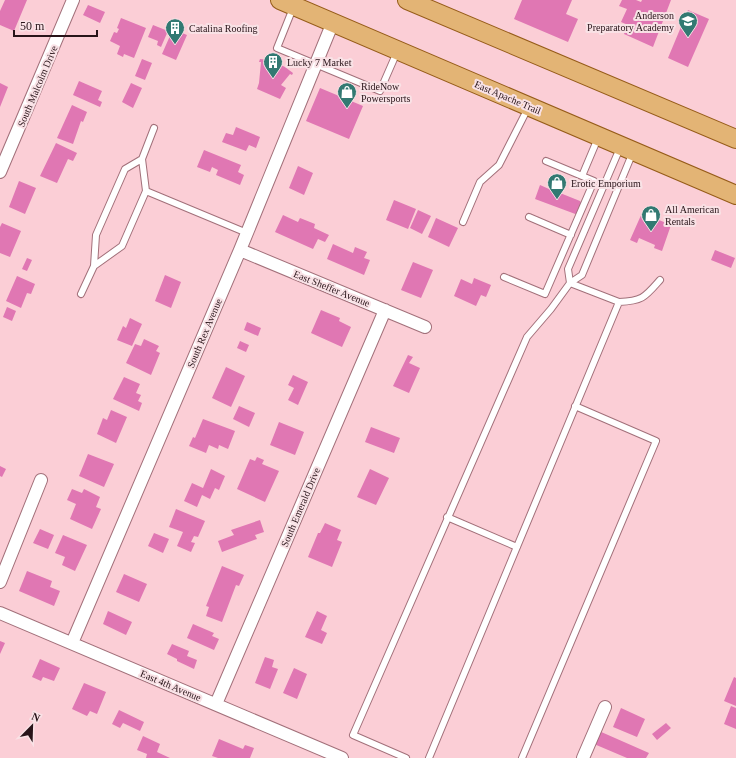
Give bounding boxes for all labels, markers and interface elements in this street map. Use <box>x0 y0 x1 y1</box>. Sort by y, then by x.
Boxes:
place label: Anderson Preparatory Academy <box>587 10 674 33</box>
school or university icon: Anderson Preparatory Academy <box>677 10 699 38</box>
scale bar <box>14 12 97 38</box>
building icon: Catalina Roofing <box>164 17 186 45</box>
text: 50 m <box>20 19 45 33</box>
place label: Catalina Roofing <box>189 23 258 34</box>
street label: South Malcolm Drive <box>15 43 60 128</box>
building icon: Lucky 7 Market <box>262 51 284 79</box>
place label: Lucky 7 Market <box>287 57 352 68</box>
street label: East Apache Trail <box>473 79 543 116</box>
shop icon: RideNow Powersports <box>336 81 358 109</box>
place label: RideNow Powersports <box>361 81 411 104</box>
shop icon: Erotic Emporium <box>546 172 568 200</box>
place label: Erotic Emporium <box>571 178 641 189</box>
shop icon: All American Rentals <box>640 204 662 232</box>
place label: All American Rentals <box>665 204 719 227</box>
street label: East Sheffer Avenue <box>292 268 372 309</box>
street label: South Rex Avenue <box>185 296 224 370</box>
street label: South Emerald Drive <box>279 465 322 548</box>
street label: East 4th Avenue <box>139 668 203 703</box>
north arrow <box>12 706 52 746</box>
text: N <box>30 710 42 724</box>

